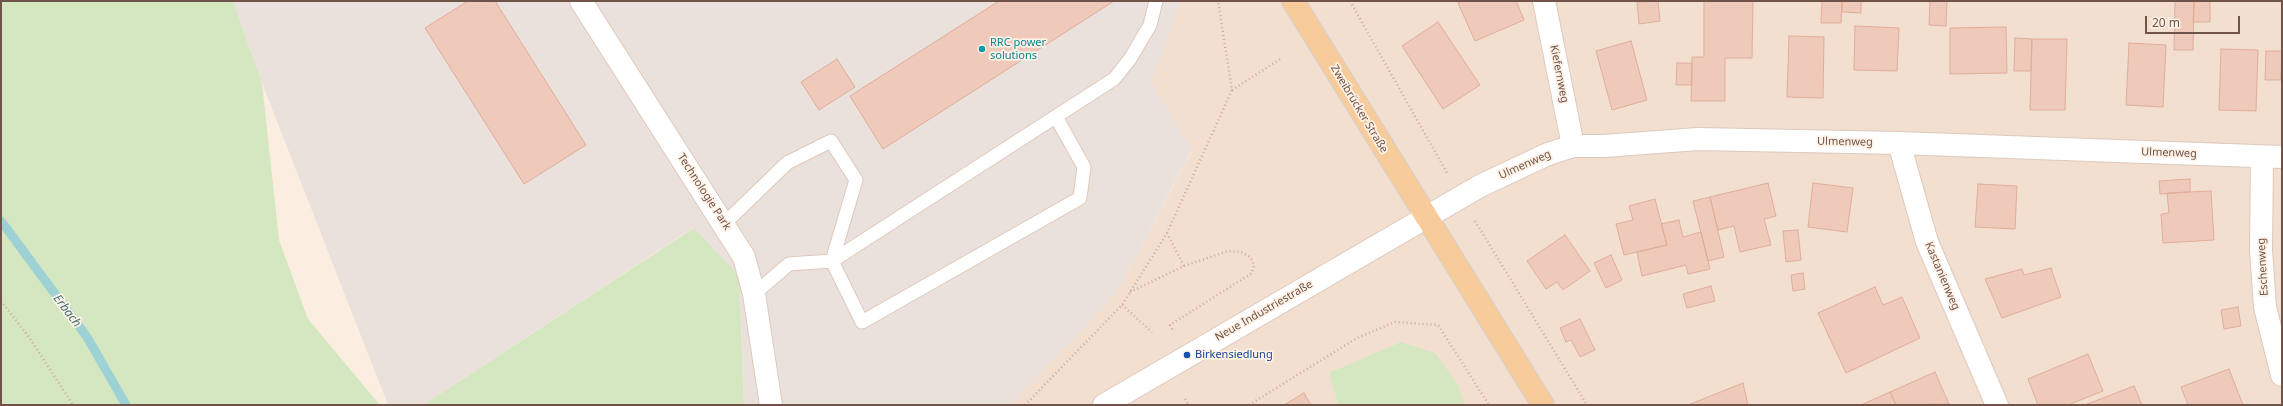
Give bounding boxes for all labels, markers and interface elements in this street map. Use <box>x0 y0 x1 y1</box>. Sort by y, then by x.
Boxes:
scale bar <box>2147 8 2242 34</box>
text: 20 m <box>2152 14 2180 31</box>
place label: RRC power solutions <box>990 36 1046 62</box>
marker: RRC power solutions <box>977 44 987 54</box>
street label: Kiefernweg <box>1547 44 1571 104</box>
street label: Zweibrücker Straße <box>1327 63 1391 155</box>
street label: Ulmenweg <box>1817 135 1873 149</box>
street label: Ulmenweg <box>2141 145 2197 161</box>
street label: Ulmenweg <box>1497 148 1553 182</box>
street label: Technologie Park <box>674 151 734 233</box>
street label: Eschenweg <box>2255 238 2271 296</box>
street label: Kastanienweg <box>1922 240 1962 312</box>
street label: Neue Industriestraße <box>1213 278 1315 344</box>
water label: Erbach <box>50 292 84 330</box>
place label: Birkensiedlung <box>1195 348 1273 362</box>
marker: Birkensiedlung <box>1182 350 1192 360</box>

